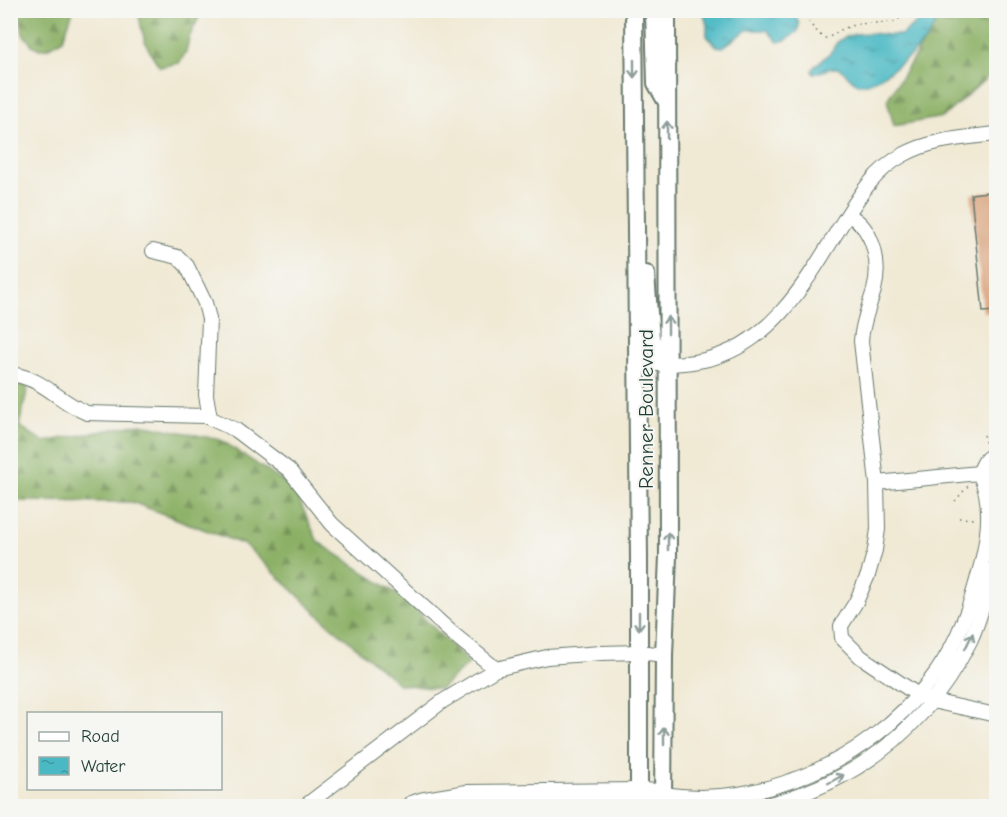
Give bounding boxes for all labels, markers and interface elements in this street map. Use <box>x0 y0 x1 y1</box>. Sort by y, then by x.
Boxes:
one-way arrow <box>628 58 640 78</box>
one-way arrow <box>661 120 673 140</box>
one-way arrow <box>662 315 674 335</box>
street label: Renner Boulevard <box>634 329 658 489</box>
one-way arrow <box>662 531 674 551</box>
one-way arrow <box>633 610 645 630</box>
one-way arrow <box>963 633 975 651</box>
legend <box>27 712 222 790</box>
text: Road <box>81 726 120 747</box>
one-way arrow <box>658 726 670 746</box>
text: Water <box>81 756 126 777</box>
one-way arrow <box>827 773 845 785</box>

